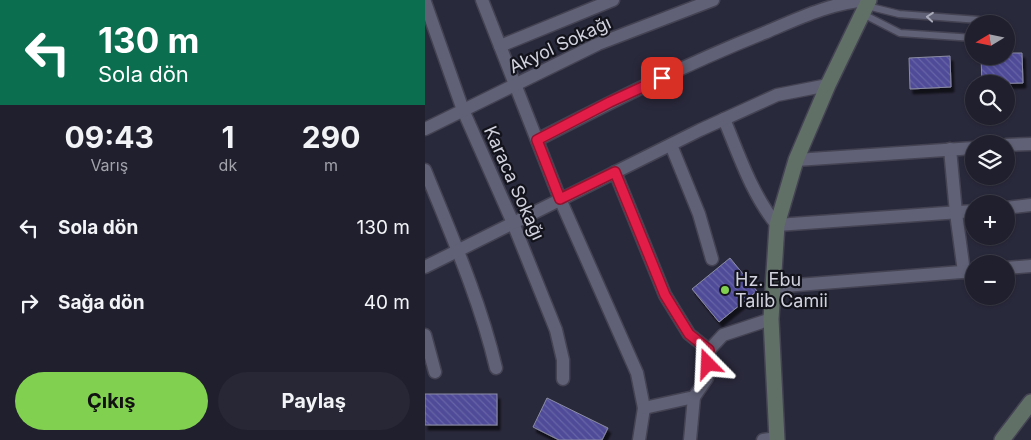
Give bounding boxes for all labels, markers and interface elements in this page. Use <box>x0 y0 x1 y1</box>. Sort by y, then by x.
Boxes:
street label: Akyol Sokağı <box>505 12 614 77</box>
one-way arrow <box>926 12 934 23</box>
north arrow <box>965 15 1015 65</box>
map controls <box>965 15 1015 305</box>
text: 130 m <box>98 19 200 61</box>
icon: left <box>15 20 80 85</box>
pin <box>641 57 683 99</box>
text: Sola dön <box>98 61 189 87</box>
icon: arrive <box>648 64 676 92</box>
button: search <box>965 75 1015 125</box>
text: 09:43 <box>65 119 154 155</box>
text: 1 <box>221 119 234 155</box>
text: 290 <box>302 119 360 155</box>
street label: Karaca Sokağı <box>480 123 549 243</box>
button: layers <box>965 135 1015 185</box>
text: Varış <box>90 155 128 175</box>
text: dk <box>219 155 237 175</box>
text: m <box>324 155 338 175</box>
button: + <box>965 195 1015 245</box>
icon: left <box>15 214 43 242</box>
text: Sola dön <box>58 216 138 239</box>
text: 130 m <box>357 216 410 239</box>
button: − <box>965 255 1015 305</box>
place label: Hz. Ebu Talib Camii <box>735 269 828 311</box>
marker: Hz. Ebu Talib Camii <box>719 284 731 296</box>
icon: right <box>15 289 43 317</box>
text: Sağa dön <box>58 291 144 314</box>
text: 40 m <box>364 291 410 314</box>
position arrow <box>681 337 733 389</box>
button: Çıkış <box>15 372 208 430</box>
button: Paylaş <box>218 372 410 430</box>

